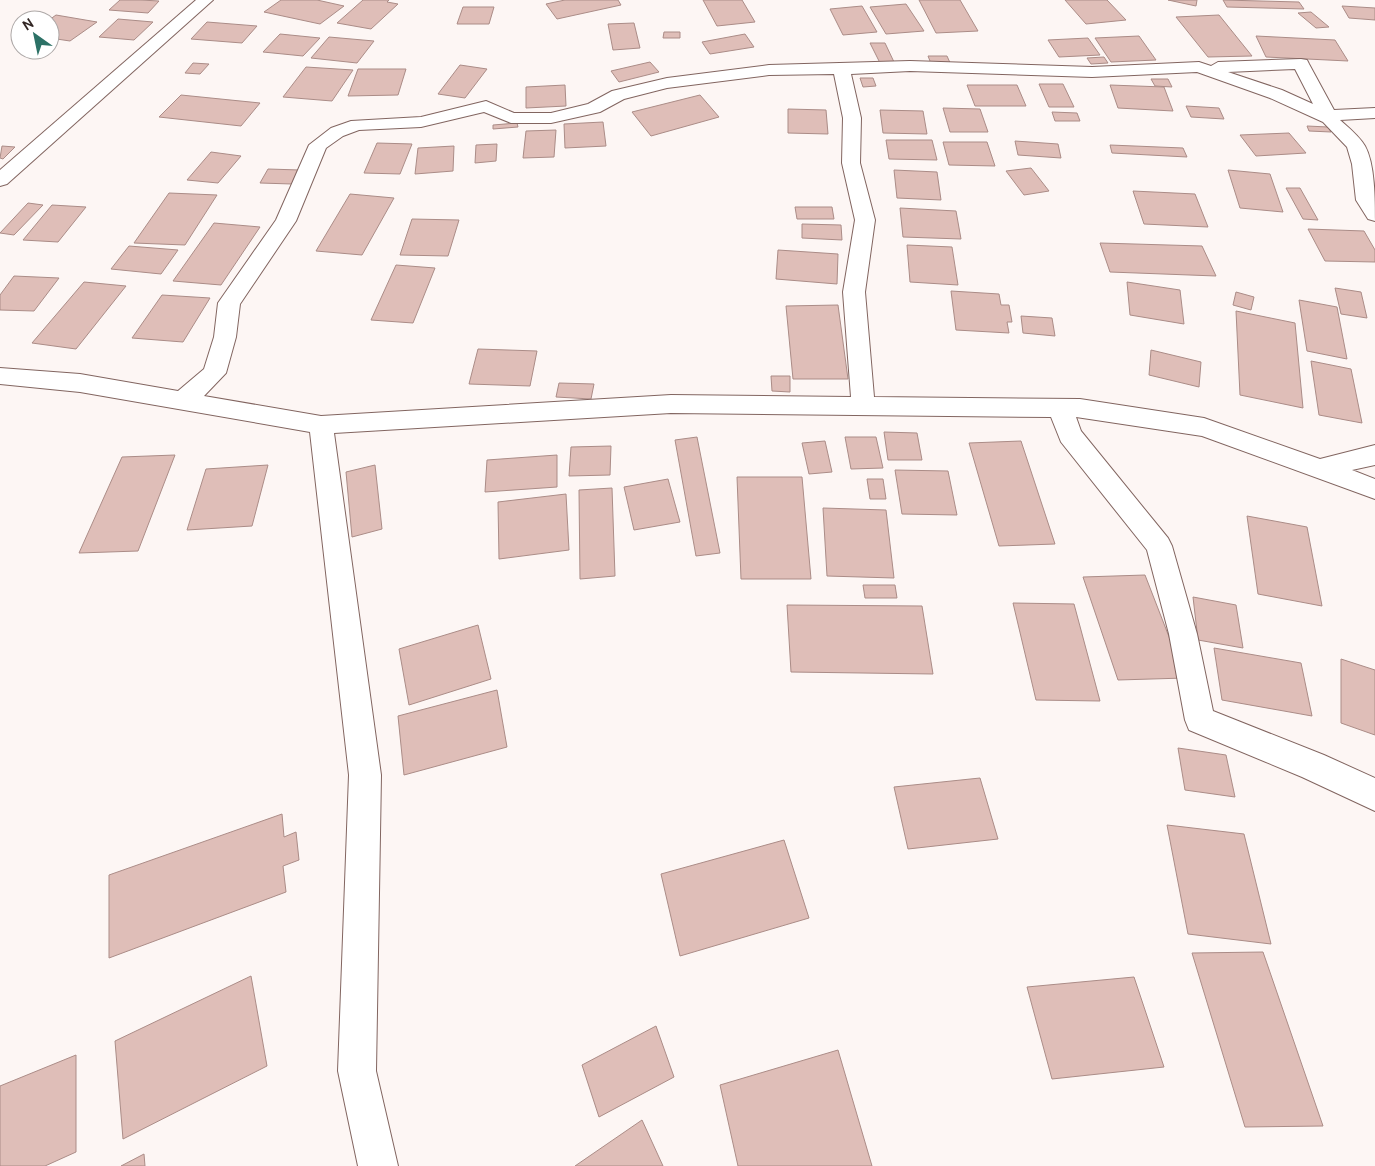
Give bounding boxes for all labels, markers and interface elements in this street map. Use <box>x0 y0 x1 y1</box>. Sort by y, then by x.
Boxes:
north arrow <box>10 10 60 60</box>
text: N <box>19 14 37 34</box>

